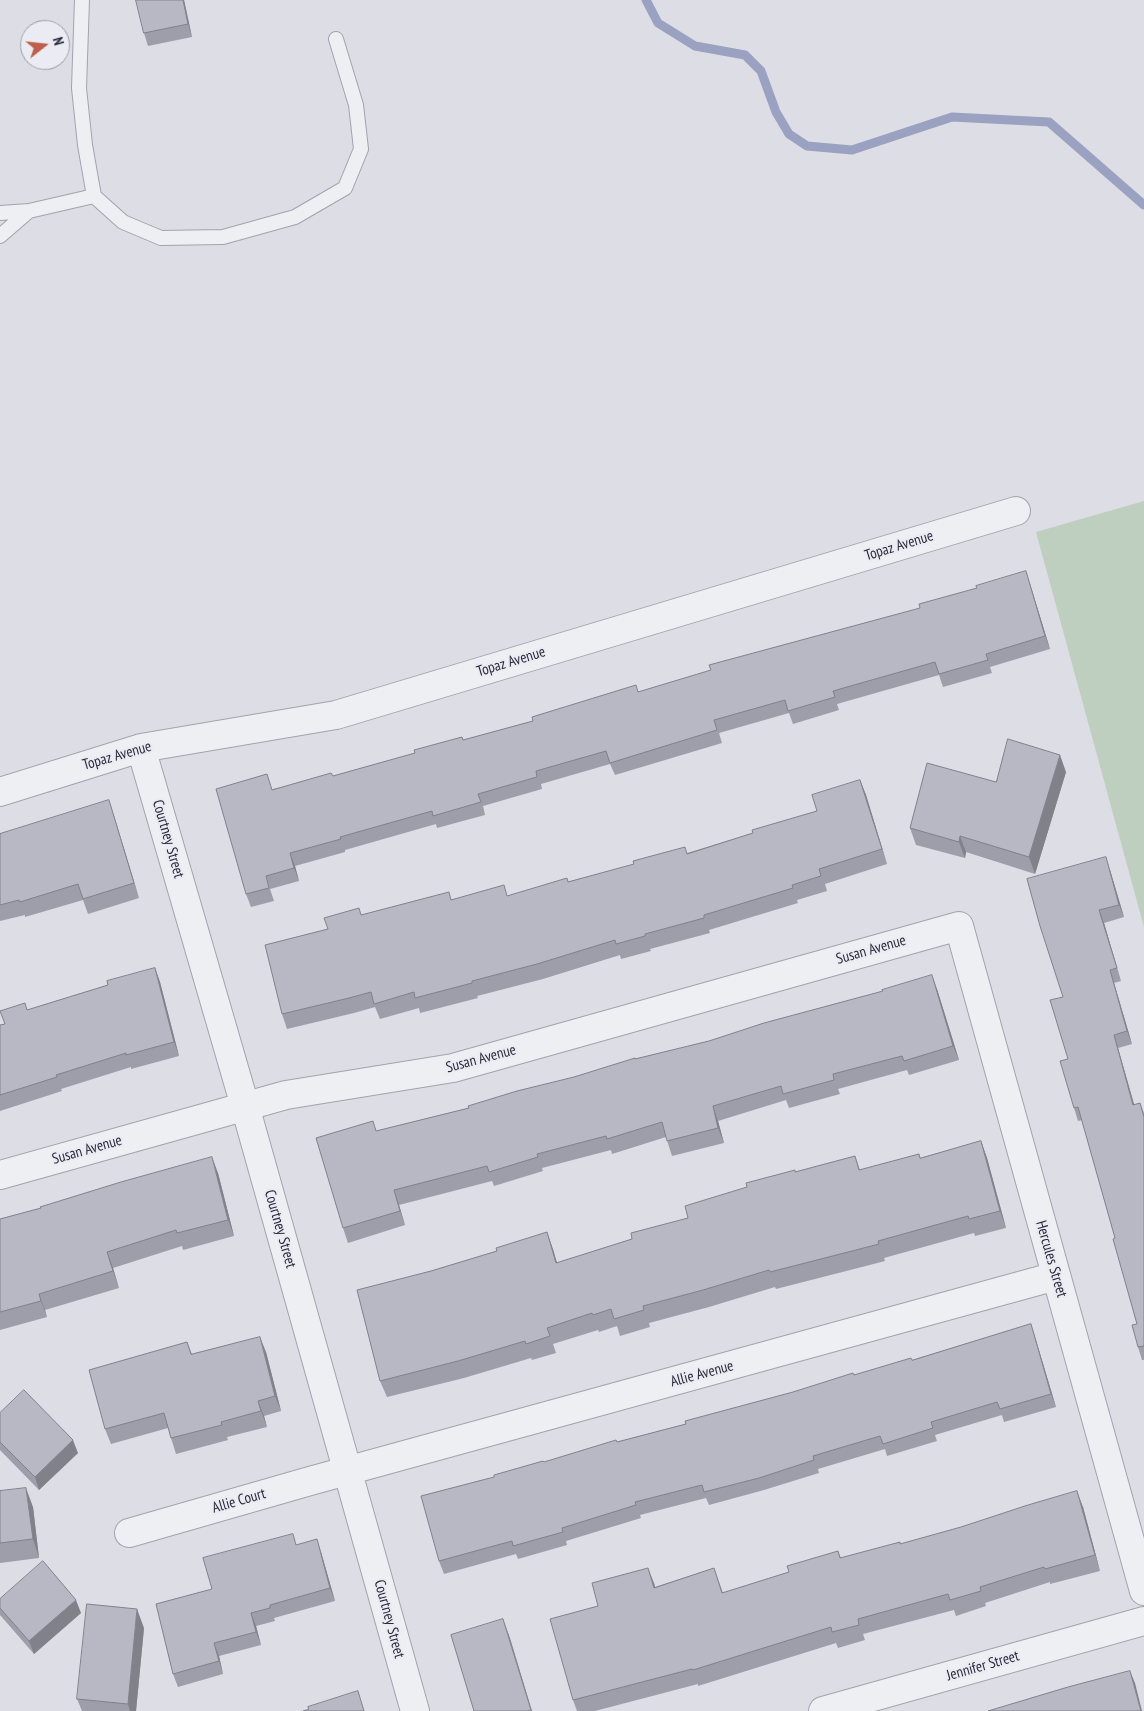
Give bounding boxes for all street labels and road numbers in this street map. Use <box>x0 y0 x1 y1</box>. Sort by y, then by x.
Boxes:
street label: Topaz Avenue <box>863 527 935 565</box>
street label: Topaz Avenue <box>475 643 547 681</box>
street label: Topaz Avenue <box>81 738 153 774</box>
street label: Courtney Street <box>148 798 188 880</box>
street label: Susan Avenue <box>834 931 908 969</box>
street label: Susan Avenue <box>444 1041 518 1077</box>
street label: Susan Avenue <box>50 1131 124 1169</box>
street label: Courtney Street <box>260 1188 300 1270</box>
street label: Hercules Street <box>1031 1218 1071 1300</box>
street label: Allie Avenue <box>668 1357 736 1391</box>
street label: Allie Court <box>210 1485 268 1517</box>
street label: Courtney Street <box>370 1578 408 1660</box>
street label: Jennifer Street <box>945 1647 1021 1685</box>

